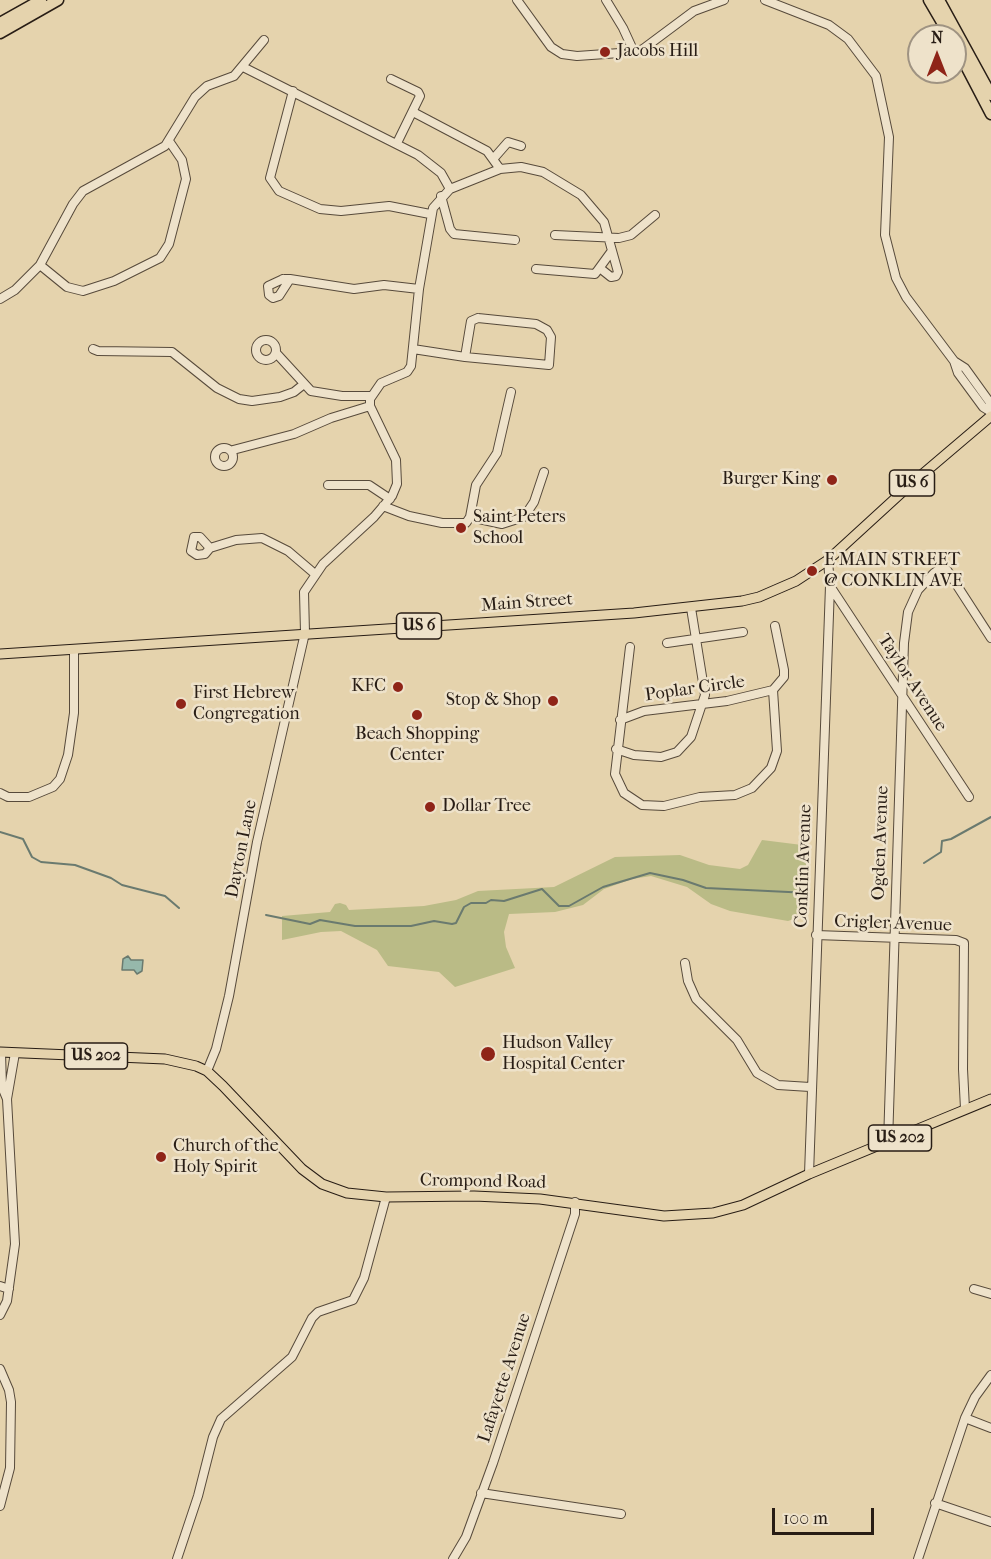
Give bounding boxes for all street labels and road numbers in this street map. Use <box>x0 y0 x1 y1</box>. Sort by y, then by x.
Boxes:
road number: US 6 <box>890 470 934 496</box>
street label: Main Street <box>480 589 574 617</box>
road number: US 6 <box>396 613 442 639</box>
street label: Taylor Avenue <box>873 630 951 736</box>
street label: Poplar Circle <box>644 671 746 707</box>
street label: Ogden Avenue <box>868 785 894 901</box>
street label: Dayton Lane <box>222 798 262 900</box>
street label: Conklin Avenue <box>791 804 817 928</box>
street label: Crigler Avenue <box>834 911 952 937</box>
road number: US 202 <box>64 1043 128 1069</box>
road number: US 202 <box>868 1125 932 1151</box>
street label: Crompond Road <box>420 1170 546 1194</box>
street label: Lafayette Avenue <box>474 1310 536 1446</box>

